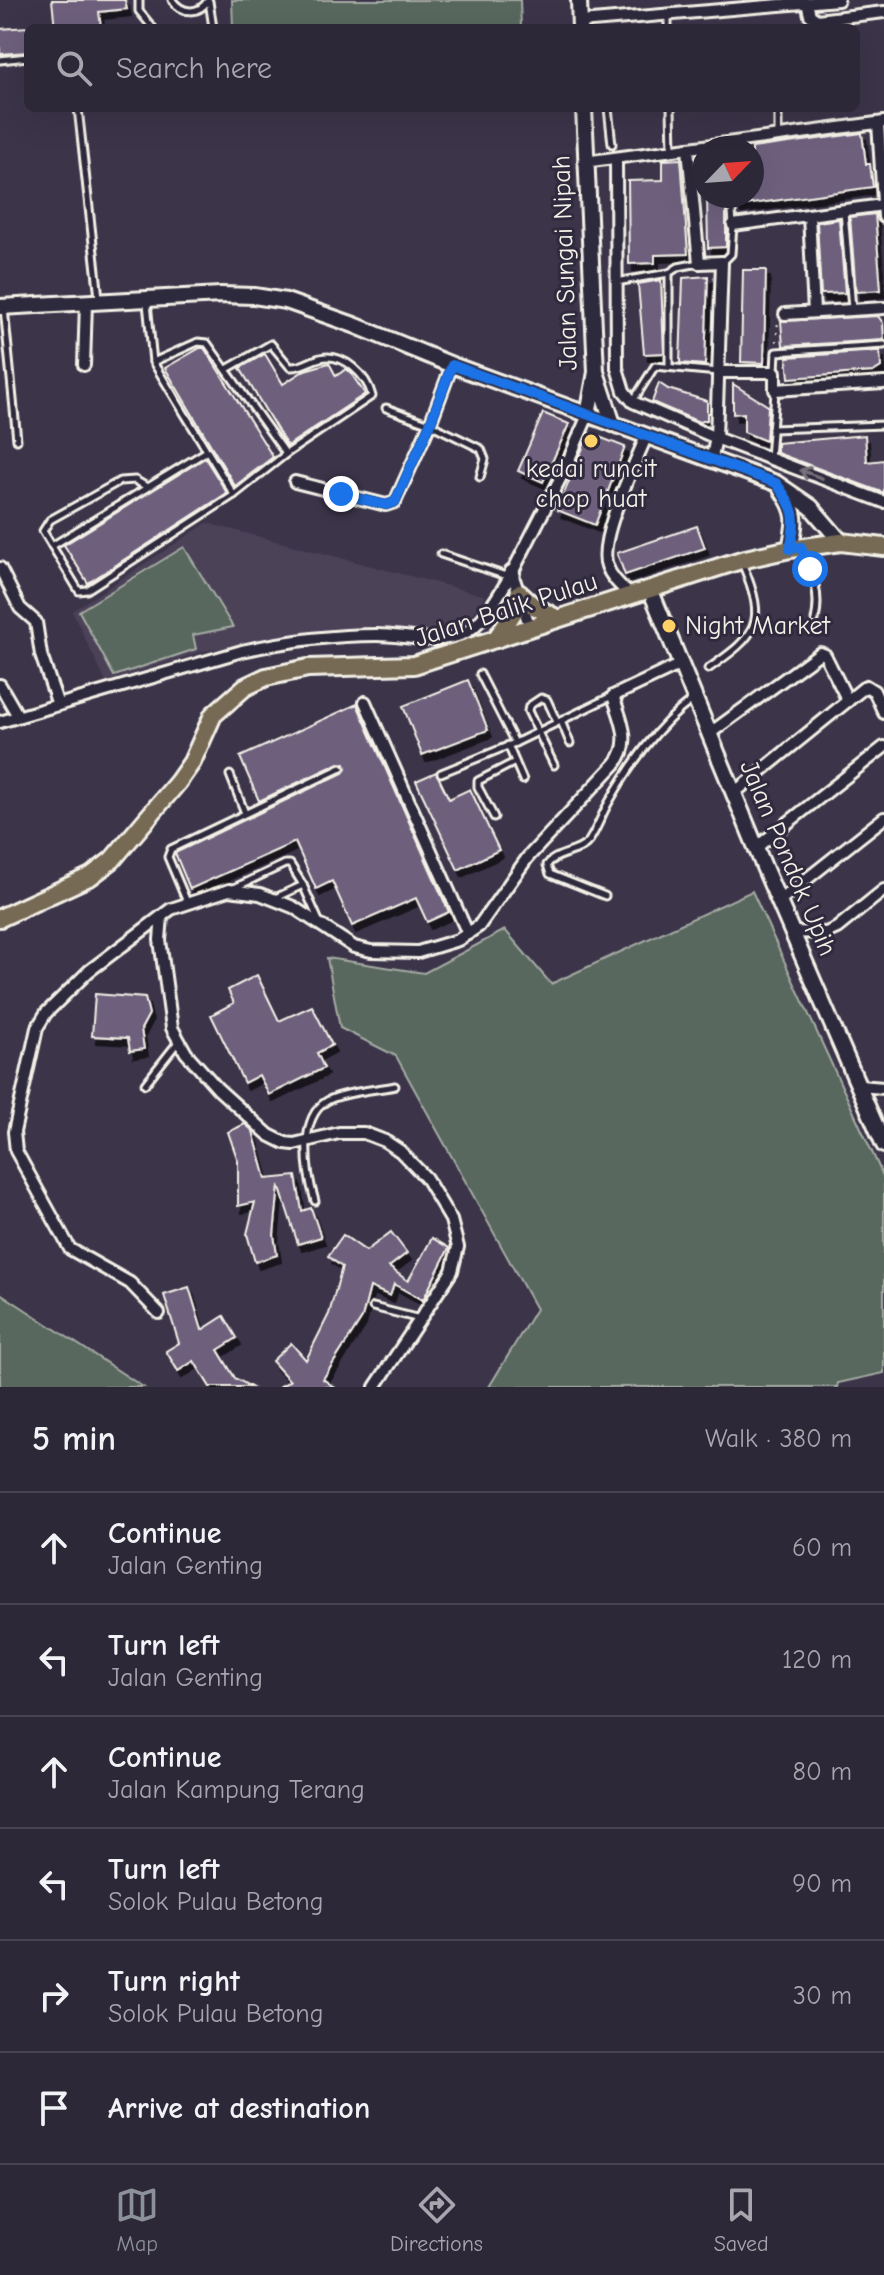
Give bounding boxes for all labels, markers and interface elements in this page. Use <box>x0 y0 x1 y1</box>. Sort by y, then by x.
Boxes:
search box <box>24 24 860 112</box>
icon: search <box>52 46 96 90</box>
text: Search here <box>116 51 272 86</box>
north arrow <box>692 136 764 208</box>
street label: Jalan Sungai Nipah <box>546 155 584 371</box>
marker: kedai runcit chop huat <box>582 432 600 450</box>
place label: kedai runcit chop huat <box>526 454 658 514</box>
one-way arrow <box>799 466 824 480</box>
route end <box>323 476 359 512</box>
route start <box>792 551 828 587</box>
street label: Jalan Balik Pulau <box>411 566 601 654</box>
place label: Night Market <box>685 611 831 641</box>
marker: Night Market <box>660 617 678 635</box>
street label: Jalan Pondok Upih <box>733 756 843 960</box>
text: 5 min <box>32 1419 116 1459</box>
text: Walk · 380 m <box>705 1424 852 1454</box>
text: Continue <box>108 1516 222 1551</box>
icon: ahead <box>32 1526 76 1570</box>
text: 60 m <box>792 1533 852 1563</box>
text: Jalan Genting <box>108 1551 263 1581</box>
text: Turn left <box>108 1628 220 1663</box>
icon: left <box>32 1638 76 1682</box>
text: 120 m <box>782 1645 852 1675</box>
text: Jalan Genting <box>108 1663 263 1693</box>
text: Continue <box>108 1740 222 1775</box>
icon: ahead <box>32 1750 76 1794</box>
text: 80 m <box>793 1757 852 1787</box>
text: Jalan Kampung Terang <box>108 1775 365 1805</box>
text: Turn left <box>108 1852 220 1887</box>
icon: left <box>32 1862 76 1906</box>
text: 90 m <box>792 1869 852 1899</box>
text: Solok Pulau Betong <box>108 1887 324 1917</box>
text: Turn right <box>108 1964 240 1999</box>
icon: right <box>32 1974 76 2018</box>
text: 30 m <box>793 1981 852 2011</box>
text: Solok Pulau Betong <box>108 1999 324 2029</box>
icon: arrive <box>32 2086 76 2130</box>
text: Arrive at destination <box>108 2091 370 2126</box>
tab: Map <box>115 2183 159 2257</box>
tab: Directions <box>390 2183 483 2257</box>
tab: Saved <box>714 2183 769 2257</box>

